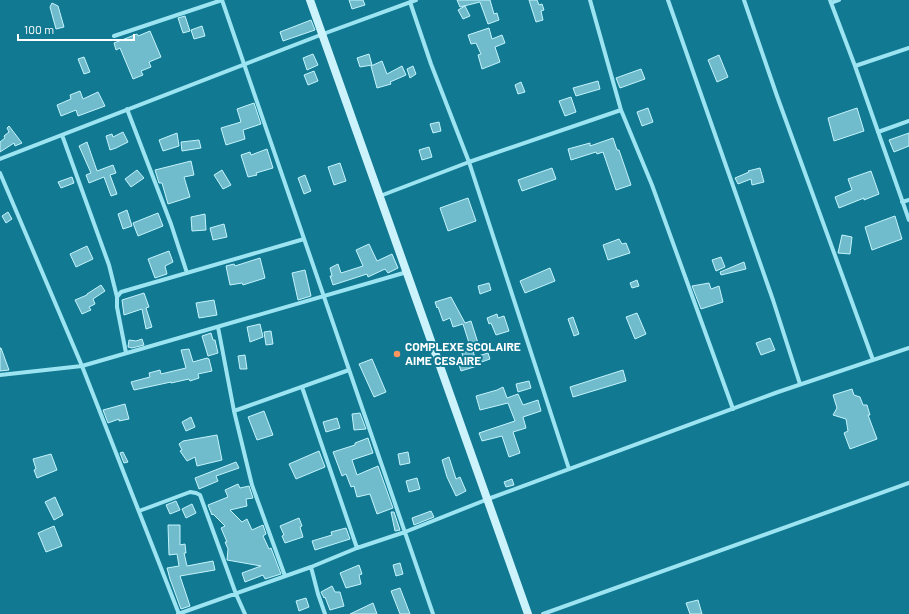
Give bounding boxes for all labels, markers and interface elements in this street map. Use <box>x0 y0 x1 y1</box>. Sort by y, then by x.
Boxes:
scale bar <box>18 16 134 42</box>
text: 100 m <box>24 22 54 36</box>
place label: COMPLEXE SCOLAIRE AIME CESAIRE <box>405 339 521 367</box>
marker: COMPLEXE SCOLAIRE AIME CESAIRE <box>392 349 402 359</box>

